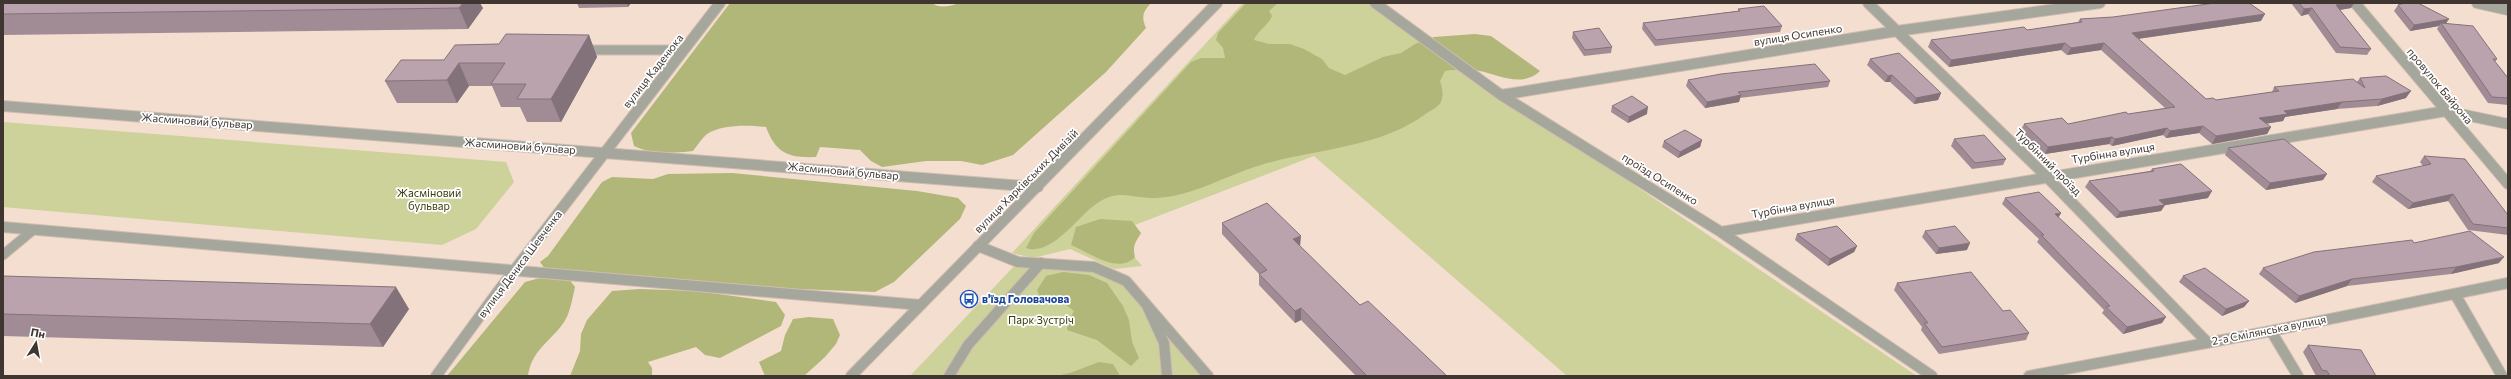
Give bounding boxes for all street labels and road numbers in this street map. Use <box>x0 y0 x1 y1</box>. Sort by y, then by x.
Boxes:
street label: вулиця Осипенко <box>1753 21 1843 48</box>
street label: вулиця Каденюка <box>620 31 686 110</box>
street label: провулок Байрона <box>2405 45 2476 126</box>
street label: Жасминовий бульвар <box>141 110 253 131</box>
street label: вулиця Харківських Дивізій <box>971 126 1080 235</box>
street label: Турбінний проїзд <box>2012 126 2085 198</box>
street label: Жасминовий бульвар <box>464 135 576 156</box>
street label: Турбінна вулиця <box>2070 139 2156 166</box>
street label: проїзд Осипенко <box>1620 150 1701 207</box>
street label: Жасминовий бульвар <box>787 159 899 182</box>
street label: Турбінна вулиця <box>1750 193 1836 220</box>
street label: вулиця Дениса Шевченка <box>475 207 564 320</box>
street label: 2-а Смілянська вулиця <box>2211 312 2327 347</box>

